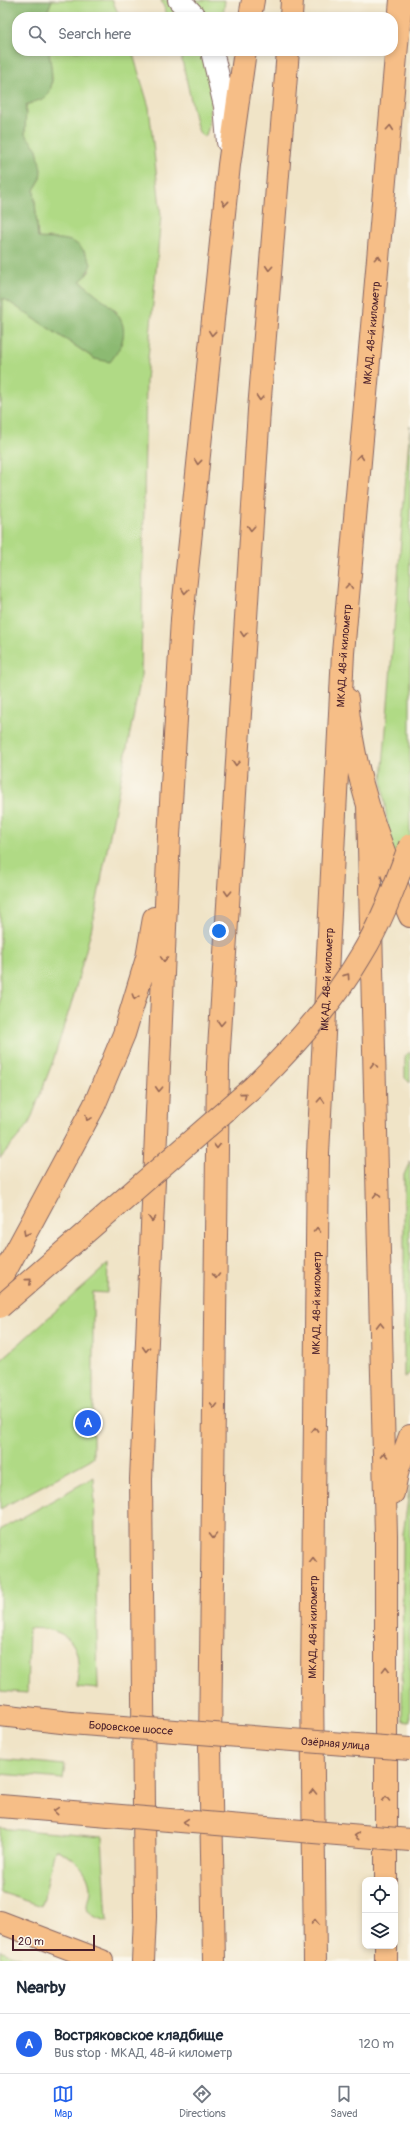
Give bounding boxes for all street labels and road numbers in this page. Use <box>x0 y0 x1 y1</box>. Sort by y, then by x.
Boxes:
street label: МКАД, 48-й километр <box>360 281 382 385</box>
street label: МКАД, 48-й километр <box>334 604 354 708</box>
street label: МКАД, 48-й километр <box>318 927 336 1031</box>
street label: МКАД, 48-й километр <box>309 1251 323 1355</box>
street label: МКАД, 48-й километр <box>306 1575 320 1679</box>
street label: Боровское шоссе <box>88 1718 174 1737</box>
street label: Озёрная улица <box>300 1734 370 1752</box>

